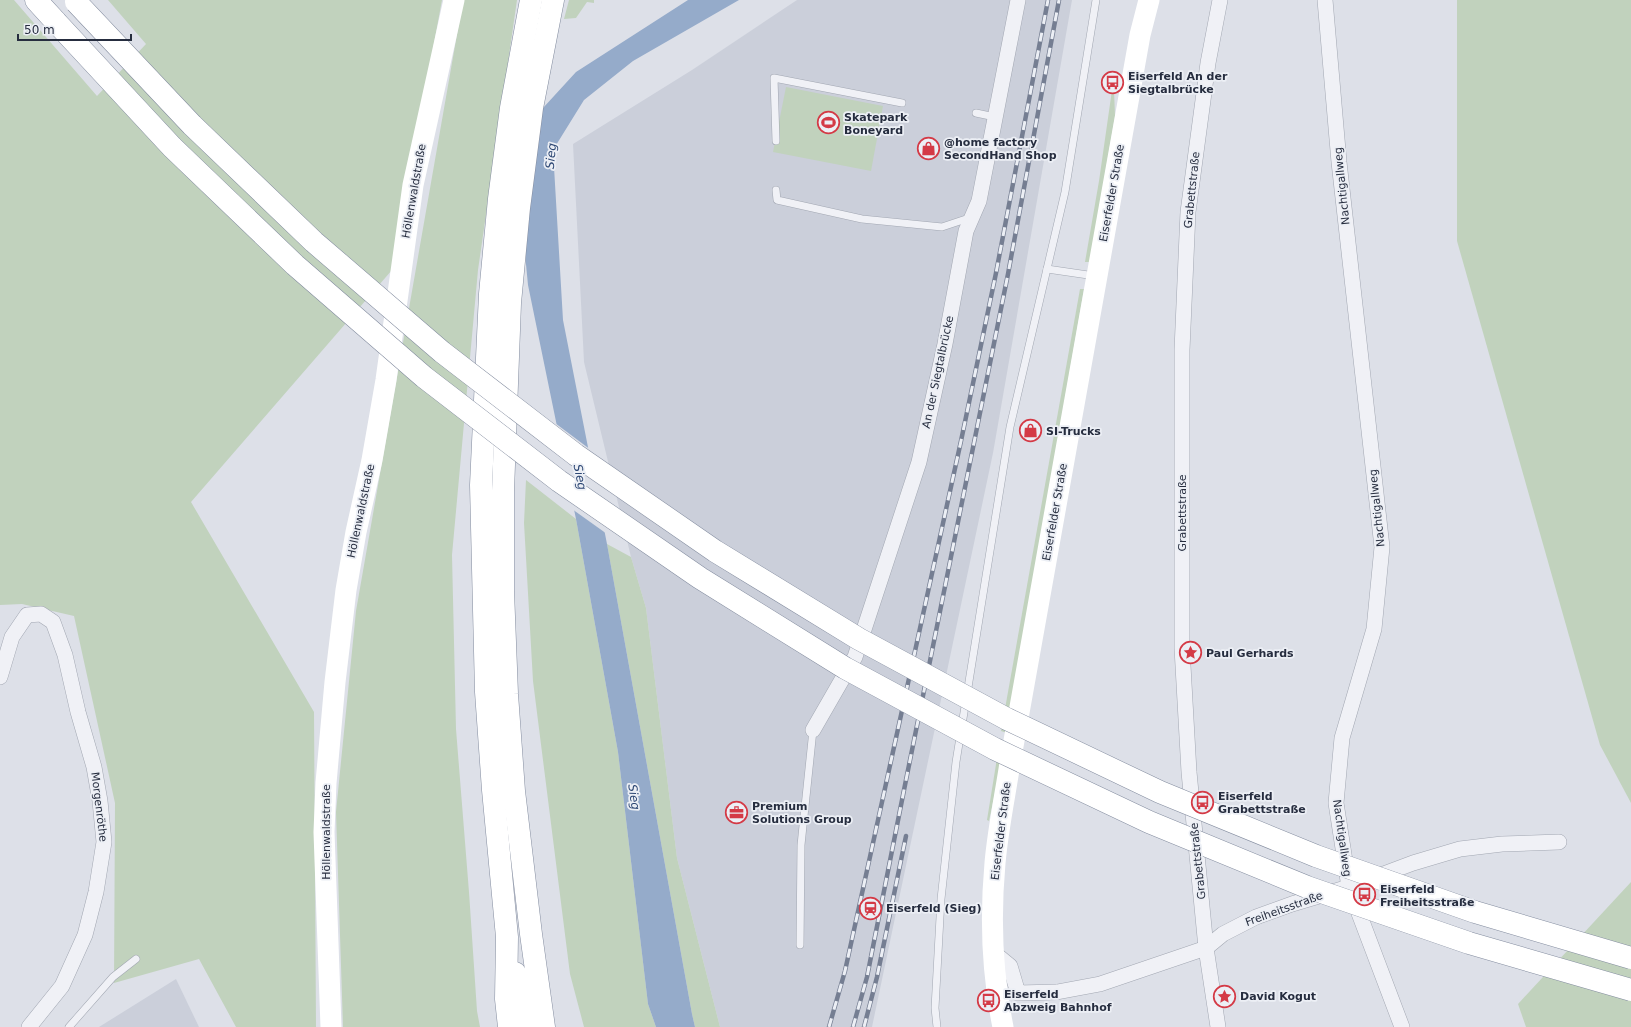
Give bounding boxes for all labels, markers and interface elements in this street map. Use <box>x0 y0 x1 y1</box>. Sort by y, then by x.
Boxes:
scale bar <box>18 16 131 42</box>
text: 50 m <box>24 23 55 37</box>
bus stop icon: Eiserfeld An der Siegtalbrücke <box>1100 69 1126 95</box>
place label: Eiserfeld An der Siegtalbrücke <box>1128 70 1228 96</box>
sports icon: Skatepark Boneyard <box>816 110 842 136</box>
place label: Skatepark Boneyard <box>844 111 908 137</box>
shop icon: @home factory SecondHand Shop <box>915 135 941 161</box>
place label: @home factory SecondHand Shop <box>944 136 1057 162</box>
water label: Sieg <box>543 142 559 170</box>
street label: Höllenwaldstraße <box>399 143 429 239</box>
street label: Eiserfelder Straße <box>1097 143 1127 243</box>
street label: Nachtigallweg <box>1331 147 1353 225</box>
street label: Grabettstraße <box>1182 151 1203 229</box>
street label: An der Siegtalbrücke <box>920 314 956 430</box>
shop icon: SI-Trucks <box>1017 418 1043 444</box>
place label: SI-Trucks <box>1046 425 1101 438</box>
street label: Eiserfelder Straße <box>1040 462 1070 562</box>
street label: Höllenwaldstraße <box>345 463 377 559</box>
water label: Sieg <box>571 463 589 491</box>
street label: Nachtigallweg <box>1366 469 1388 547</box>
street label: Grabettstraße <box>1176 474 1189 552</box>
place icon: Paul Gerhards <box>1178 640 1204 666</box>
place label: Paul Gerhards <box>1206 647 1294 660</box>
street label: Morgenröthe <box>88 771 110 843</box>
street label: Eiserfelder Straße <box>989 781 1013 881</box>
water label: Sieg <box>625 783 643 811</box>
street label: Höllenwaldstraße <box>320 784 333 880</box>
bus stop icon: Eiserfeld Grabettstraße <box>1190 789 1216 815</box>
place label: Eiserfeld Grabettstraße <box>1218 790 1306 816</box>
street label: Nachtigallweg <box>1330 798 1354 878</box>
office icon: Premium Solutions Group <box>724 799 750 825</box>
place label: Premium Solutions Group <box>752 800 852 826</box>
street label: Grabettstraße <box>1187 822 1208 900</box>
bus stop icon: Eiserfeld Freiheitsstraße <box>1351 882 1377 908</box>
place label: Eiserfeld Freiheitsstraße <box>1380 883 1474 909</box>
street label: Freiheitsstraße <box>1243 889 1325 929</box>
station icon: Eiserfeld (Sieg) <box>857 895 883 921</box>
place label: Eiserfeld (Sieg) <box>886 902 982 915</box>
place icon: David Kogut <box>1211 983 1237 1009</box>
bus stop icon: Eiserfeld Abzweig Bahnhof <box>975 987 1001 1013</box>
place label: Eiserfeld Abzweig Bahnhof <box>1004 988 1112 1014</box>
place label: David Kogut <box>1240 990 1316 1003</box>

